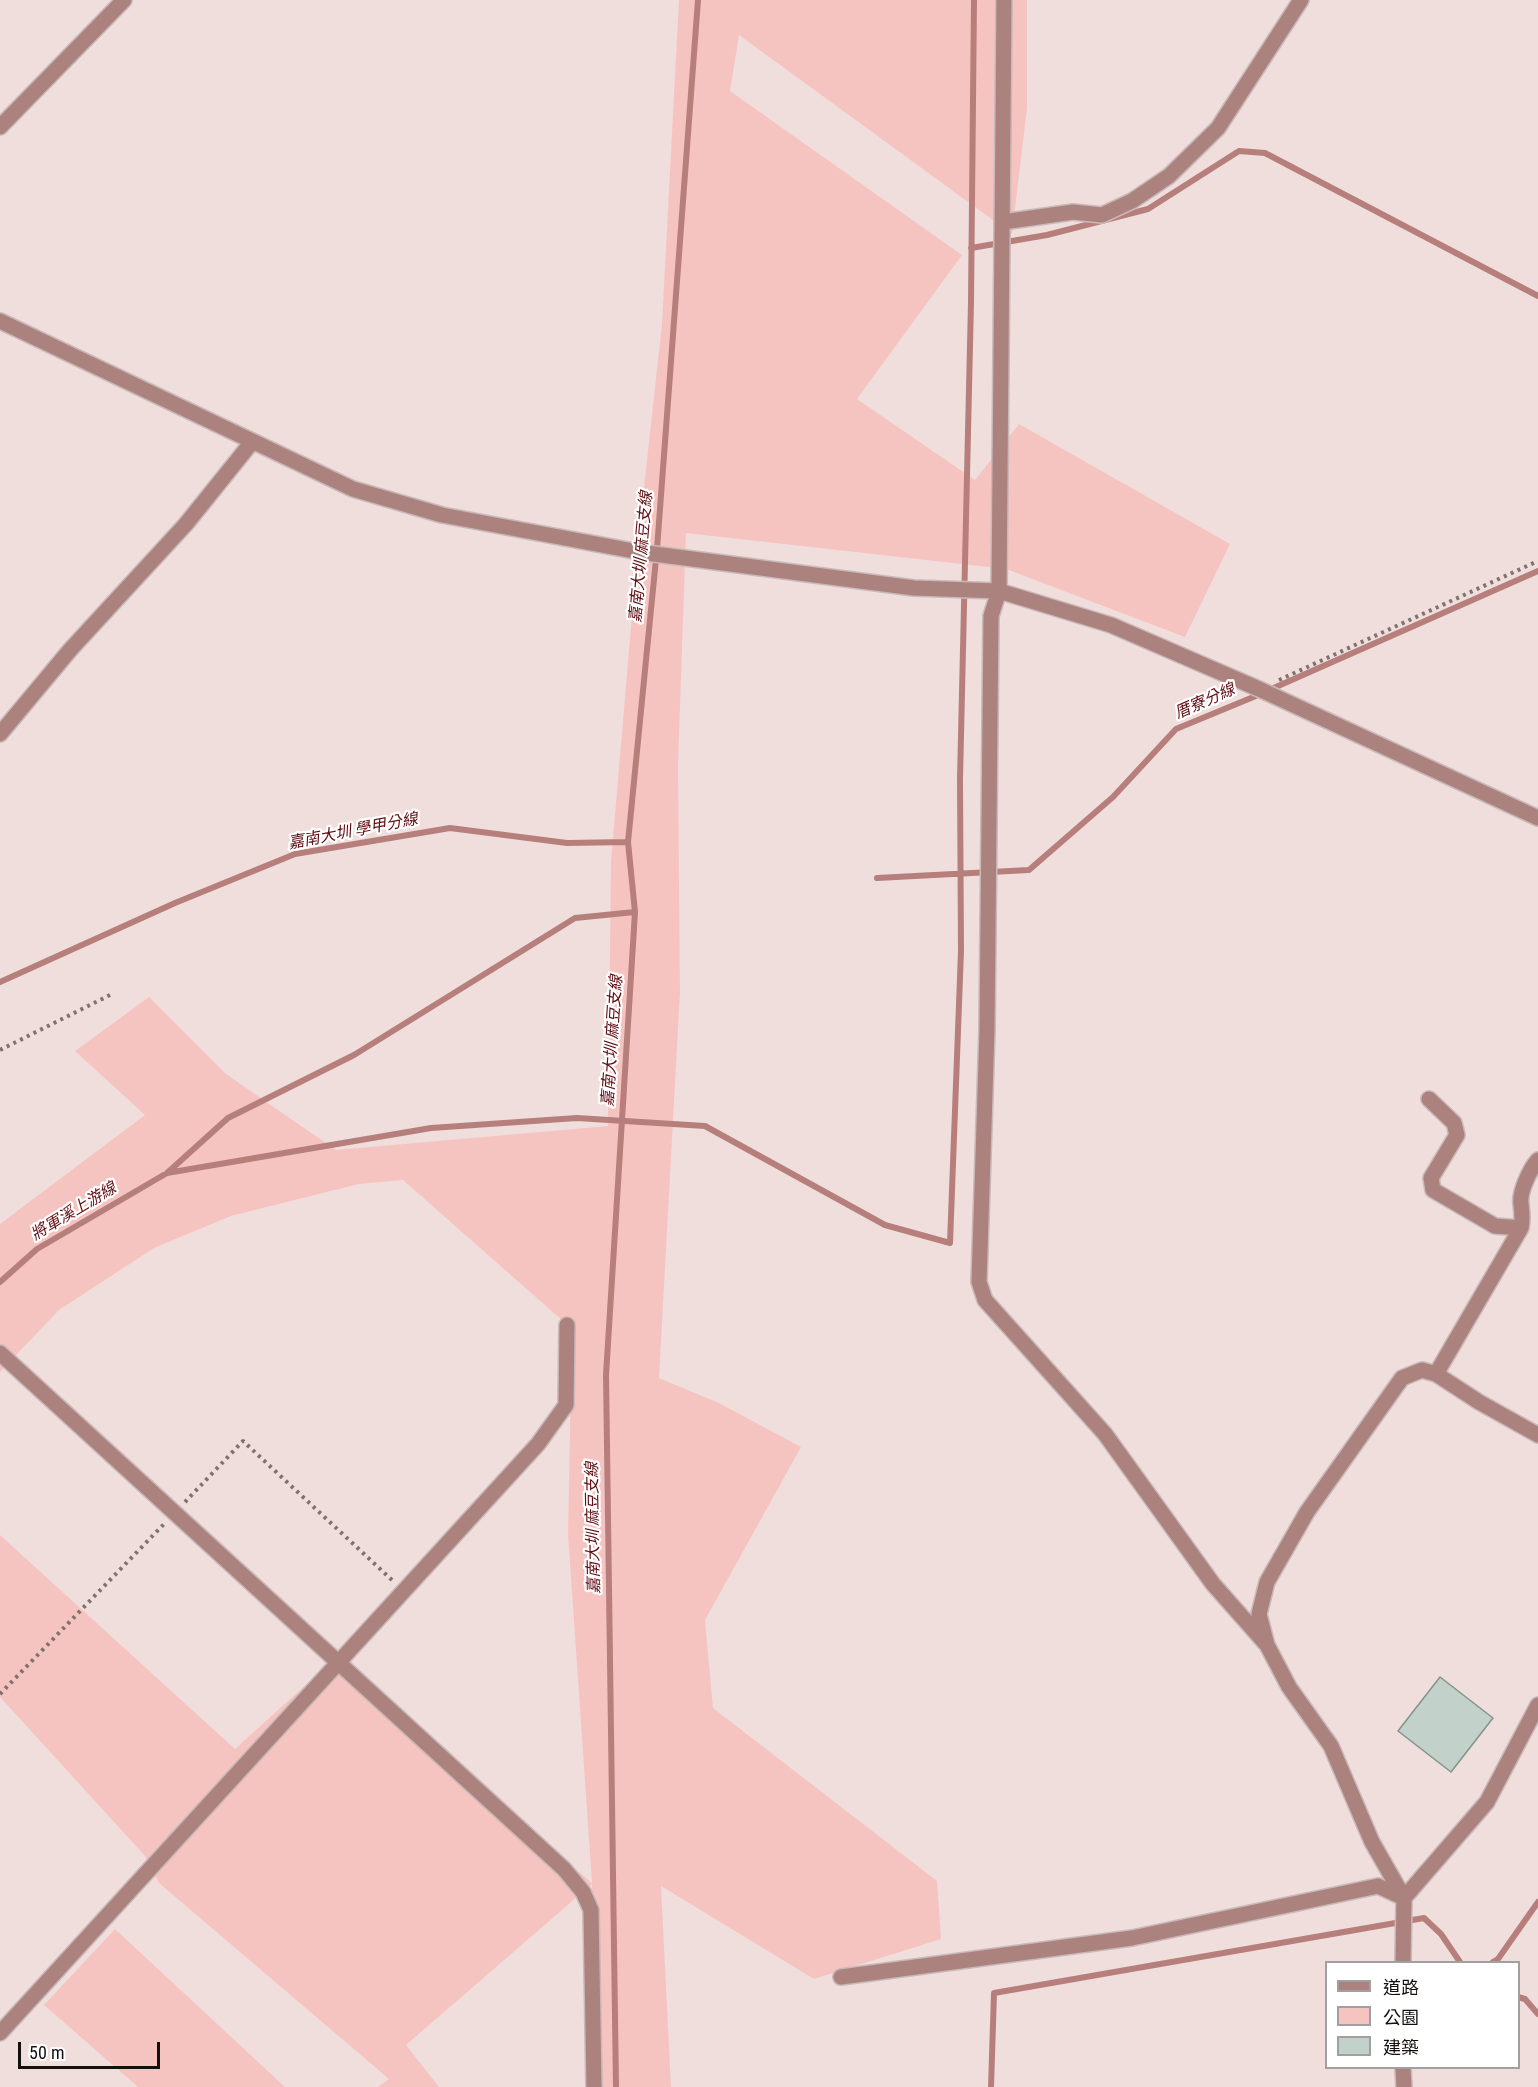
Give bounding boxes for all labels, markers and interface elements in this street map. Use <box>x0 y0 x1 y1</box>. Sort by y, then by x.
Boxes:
water label: 嘉南大圳 麻豆支線 <box>627 491 657 623</box>
water label: 厝寮分線 <box>1172 680 1238 724</box>
water label: 嘉南大圳 學甲分線 <box>287 810 419 854</box>
water label: 嘉南大圳 麻豆支線 <box>599 975 627 1107</box>
water label: 將軍溪上游線 <box>28 1179 120 1245</box>
water label: 嘉南大圳 麻豆支線 <box>583 1462 605 1594</box>
legend <box>1325 1961 1520 2069</box>
text: 道路 <box>1383 1977 1419 1998</box>
text: 公園 <box>1383 2007 1419 2028</box>
scale bar <box>21 2030 164 2068</box>
text: 建築 <box>1383 2037 1419 2058</box>
text: 50 m <box>29 2042 64 2063</box>

